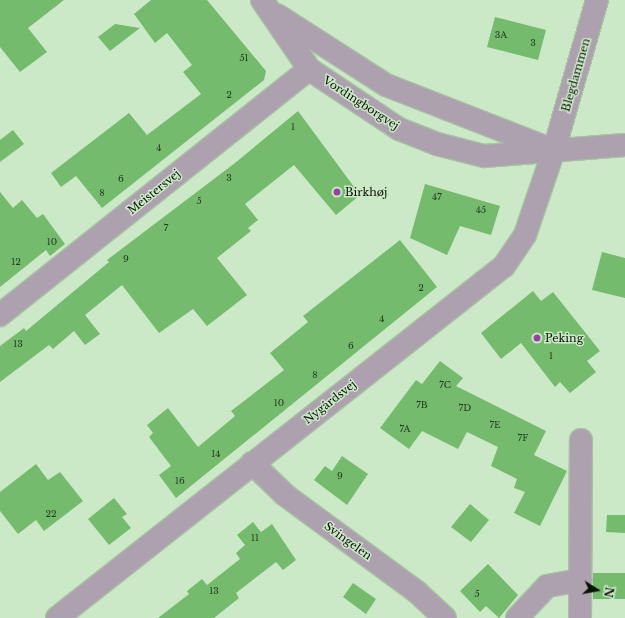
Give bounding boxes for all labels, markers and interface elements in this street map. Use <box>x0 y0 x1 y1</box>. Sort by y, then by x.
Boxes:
house number: 3A <box>495 30 507 40</box>
street label: Blegdammen <box>559 37 593 113</box>
house number: 3 <box>530 38 536 48</box>
house number: 51 <box>239 53 249 63</box>
street label: Vordingborgvej <box>321 74 401 132</box>
house number: 2 <box>226 90 232 100</box>
house number: 1 <box>291 122 295 132</box>
house number: 4 <box>156 143 162 153</box>
street label: Meistersvej <box>125 167 183 217</box>
house number: 3 <box>226 173 232 183</box>
house number: 6 <box>118 174 124 184</box>
place label: Birkhøj <box>345 185 387 199</box>
marker: Birkhøj <box>332 187 342 197</box>
house number: 8 <box>99 188 105 198</box>
house number: 47 <box>432 192 442 202</box>
house number: 5 <box>196 196 202 206</box>
house number: 45 <box>476 205 486 215</box>
house number: 7 <box>164 223 168 233</box>
house number: 10 <box>47 237 57 247</box>
house number: 9 <box>123 254 129 264</box>
house number: 12 <box>11 257 21 267</box>
house number: 2 <box>418 283 424 293</box>
house number: 4 <box>379 314 385 324</box>
place label: Peking <box>545 331 583 345</box>
marker: Peking <box>532 333 542 343</box>
house number: 13 <box>13 339 23 349</box>
house number: 6 <box>348 341 354 351</box>
house number: 1 <box>549 351 553 361</box>
house number: 8 <box>312 370 318 380</box>
street label: Nygårdsvej <box>301 377 359 427</box>
house number: 7C <box>439 380 451 390</box>
house number: 10 <box>274 398 284 408</box>
house number: 7B <box>416 400 428 410</box>
house number: 7D <box>459 403 471 413</box>
house number: 7E <box>489 420 501 430</box>
house number: 7A <box>399 424 411 434</box>
house number: 7F <box>518 433 528 443</box>
house number: 14 <box>211 449 221 459</box>
house number: 9 <box>337 471 343 481</box>
house number: 16 <box>175 476 185 486</box>
house number: 22 <box>45 509 57 519</box>
street label: Svingelen <box>322 519 374 563</box>
house number: 11 <box>251 533 259 543</box>
north arrow <box>577 570 617 610</box>
house number: 13 <box>209 586 219 596</box>
text: N <box>601 586 617 599</box>
house number: 5 <box>474 589 480 599</box>

